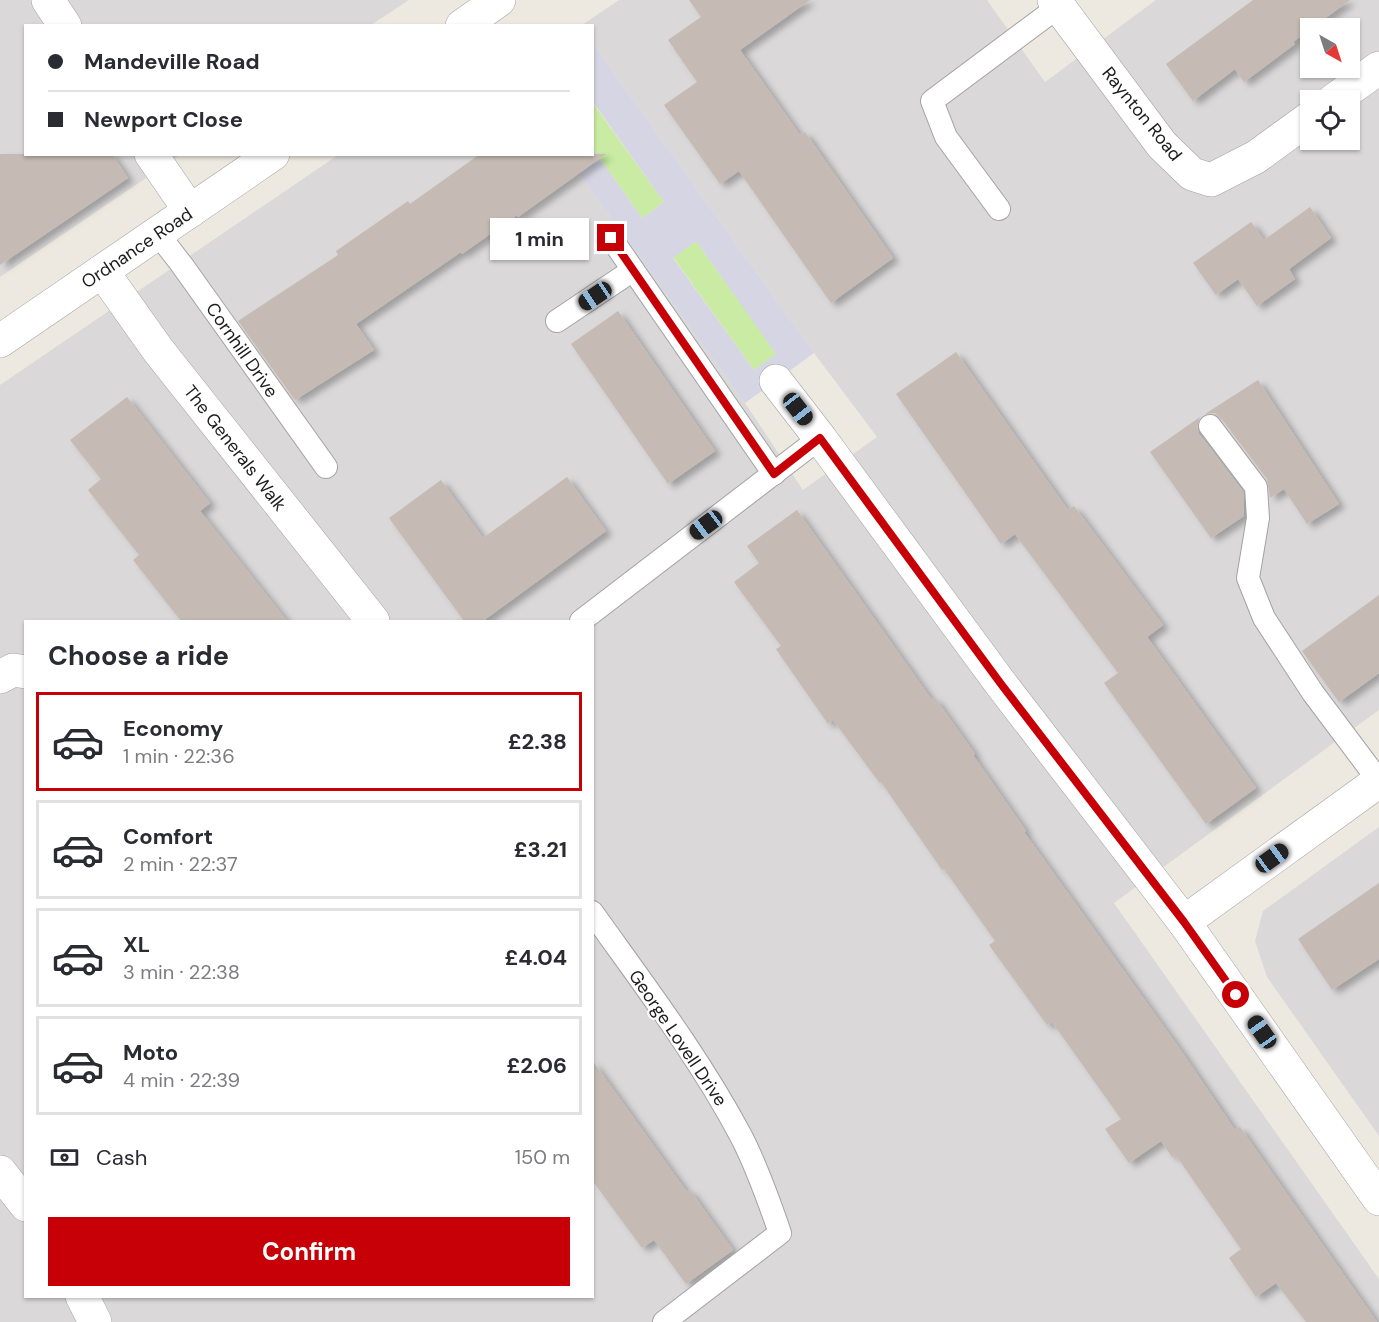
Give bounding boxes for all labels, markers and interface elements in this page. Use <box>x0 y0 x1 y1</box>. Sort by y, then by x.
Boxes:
north arrow <box>1300 18 1360 78</box>
map controls <box>1300 18 1360 150</box>
text: Mandeville Road <box>84 47 260 76</box>
street label: Raynton Road <box>1097 62 1187 166</box>
button: locate <box>1300 90 1360 150</box>
text: Newport Close <box>84 105 243 134</box>
street label: Ordnance Road <box>77 202 197 294</box>
callout: 1 min <box>491 217 590 259</box>
route end <box>597 224 624 251</box>
text: 1 min <box>515 226 564 252</box>
car <box>575 278 615 314</box>
street label: Cornhill Drive <box>200 298 284 402</box>
street label: The Generals Walk <box>178 380 292 516</box>
car <box>780 389 816 429</box>
car <box>686 507 726 543</box>
text: Choose a ride <box>48 638 229 673</box>
text: Economy <box>123 714 223 743</box>
icon: car <box>51 715 105 769</box>
text: £2.38 <box>508 727 567 756</box>
text: 1 min · 22:36 <box>123 743 235 769</box>
text: Comfort <box>123 822 213 851</box>
icon: car <box>51 823 105 877</box>
text: £3.21 <box>514 835 567 864</box>
car <box>1252 840 1292 876</box>
text: 2 min · 22:37 <box>123 851 238 877</box>
text: XL <box>123 930 150 959</box>
icon: car <box>51 931 105 985</box>
text: £4.04 <box>504 943 567 972</box>
text: 3 min · 22:38 <box>123 959 240 985</box>
street label: George Lovell Drive <box>623 965 733 1111</box>
route start <box>1222 981 1249 1008</box>
car <box>1244 1012 1280 1052</box>
text: Moto <box>123 1038 178 1067</box>
icon: car <box>51 1039 105 1093</box>
text: £2.06 <box>506 1051 567 1080</box>
text: 4 min · 22:39 <box>123 1067 240 1093</box>
icon: cash <box>48 1141 81 1174</box>
text: Cash <box>96 1143 147 1172</box>
text: 150 m <box>515 1144 570 1170</box>
button: Confirm <box>48 1217 570 1286</box>

